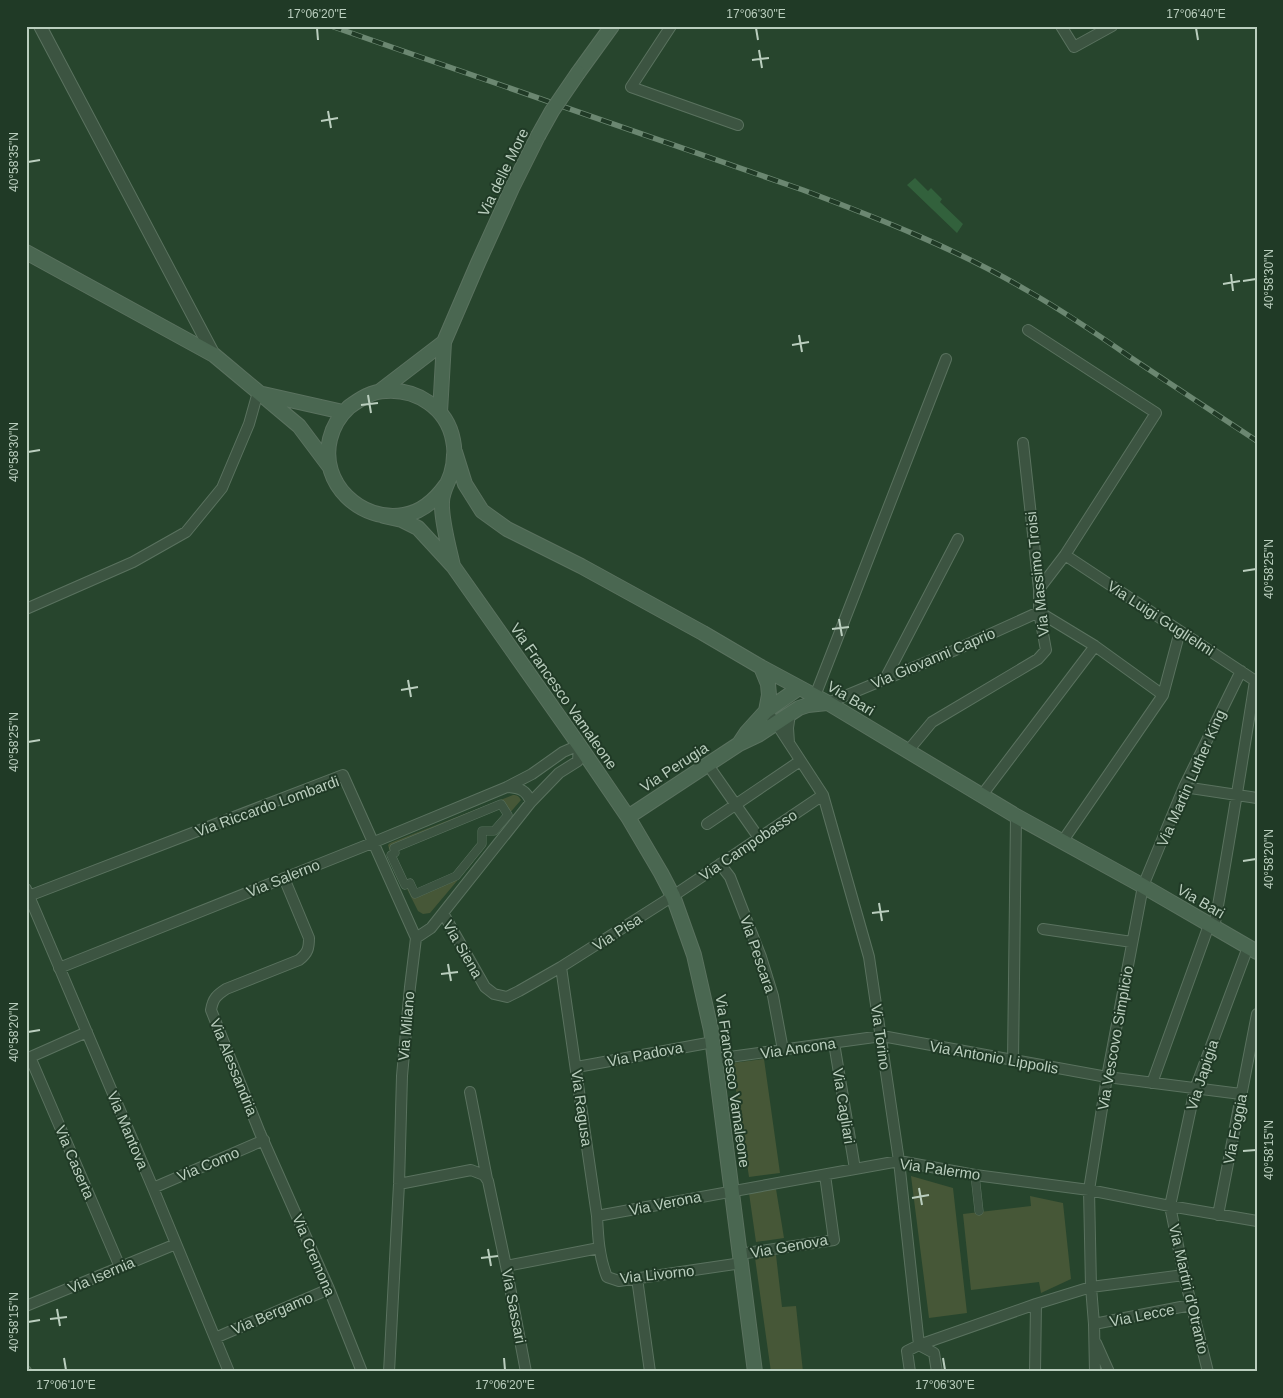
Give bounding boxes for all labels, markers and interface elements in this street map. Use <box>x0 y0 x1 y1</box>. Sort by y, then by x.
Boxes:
text: 17°06'20"E <box>287 7 347 21</box>
text: 17°06'30"E <box>726 7 786 21</box>
text: 17°06'40"E <box>1166 7 1226 21</box>
street label: Via delle More <box>474 125 532 219</box>
text: 40°58'35"N <box>7 132 21 192</box>
text: 40°58'30"N <box>1262 249 1276 309</box>
text: 40°58'30"N <box>7 422 21 482</box>
street label: Via Massimo Troisi <box>1022 511 1052 637</box>
text: 40°58'25"N <box>1262 539 1276 599</box>
street label: Via Luigi Guglielmi <box>1104 577 1218 659</box>
street label: Via Francesco Vamaleone <box>507 620 621 772</box>
street label: Via Giovanni Caprio <box>868 624 998 692</box>
street label: Via Bari <box>824 677 878 719</box>
street label: Via Martin Luther King <box>1153 707 1229 849</box>
text: 40°58'25"N <box>7 712 21 772</box>
street label: Via Perugia <box>637 738 712 795</box>
street label: Via Riccardo Lombardi <box>193 772 341 840</box>
street label: Via Campobasso <box>696 806 800 884</box>
text: 40°58'20"N <box>1262 829 1276 889</box>
street label: Via Salerno <box>244 856 322 900</box>
street label: Via Bari <box>1174 881 1228 921</box>
street label: Via Pisa <box>589 910 645 954</box>
street label: Via Pescara <box>737 913 779 995</box>
street label: Via Siena <box>440 917 487 982</box>
street label: Via Vescovo Simplicio <box>1094 964 1136 1112</box>
street label: Via Milano <box>394 991 418 1061</box>
street label: Via Francesco Vamaleone <box>712 993 754 1169</box>
text: 40°58'20"N <box>7 1002 21 1062</box>
street label: Via Torino <box>868 1003 894 1071</box>
street label: Via Alessandria <box>207 1016 261 1119</box>
street label: Via Ancona <box>759 1034 837 1062</box>
street label: Via Antonio Lippolis <box>928 1037 1060 1077</box>
street label: Via Japigia <box>1183 1037 1222 1112</box>
street label: Via Padova <box>606 1038 685 1070</box>
street label: Via Cagliari <box>830 1067 858 1145</box>
street label: Via Ragusa <box>568 1069 596 1148</box>
street label: Via Mantova <box>104 1088 152 1172</box>
street label: Via Foggia <box>1220 1092 1250 1166</box>
text: 40°58'15"N <box>1262 1120 1276 1180</box>
street label: Via Caserta <box>52 1123 98 1202</box>
street label: Via Como <box>174 1143 242 1185</box>
street label: Via Palermo <box>898 1155 982 1183</box>
street label: Via Verona <box>627 1188 703 1218</box>
street label: Via Cremona <box>289 1212 339 1299</box>
street label: Via Martiri d'Otranto <box>1166 1222 1212 1356</box>
street label: Via Genova <box>749 1231 830 1261</box>
street label: Via Isernia <box>65 1253 137 1297</box>
street label: Via Livorno <box>619 1262 695 1286</box>
street label: Via Sassari <box>498 1267 530 1345</box>
street label: Via Bergamo <box>229 1288 315 1338</box>
text: 40°58'15"N <box>7 1292 21 1352</box>
street label: Via Lecce <box>1108 1300 1176 1330</box>
text: 17°06'10"E <box>36 1378 96 1392</box>
text: 17°06'20"E <box>475 1378 535 1392</box>
text: 17°06'30"E <box>915 1378 975 1392</box>

